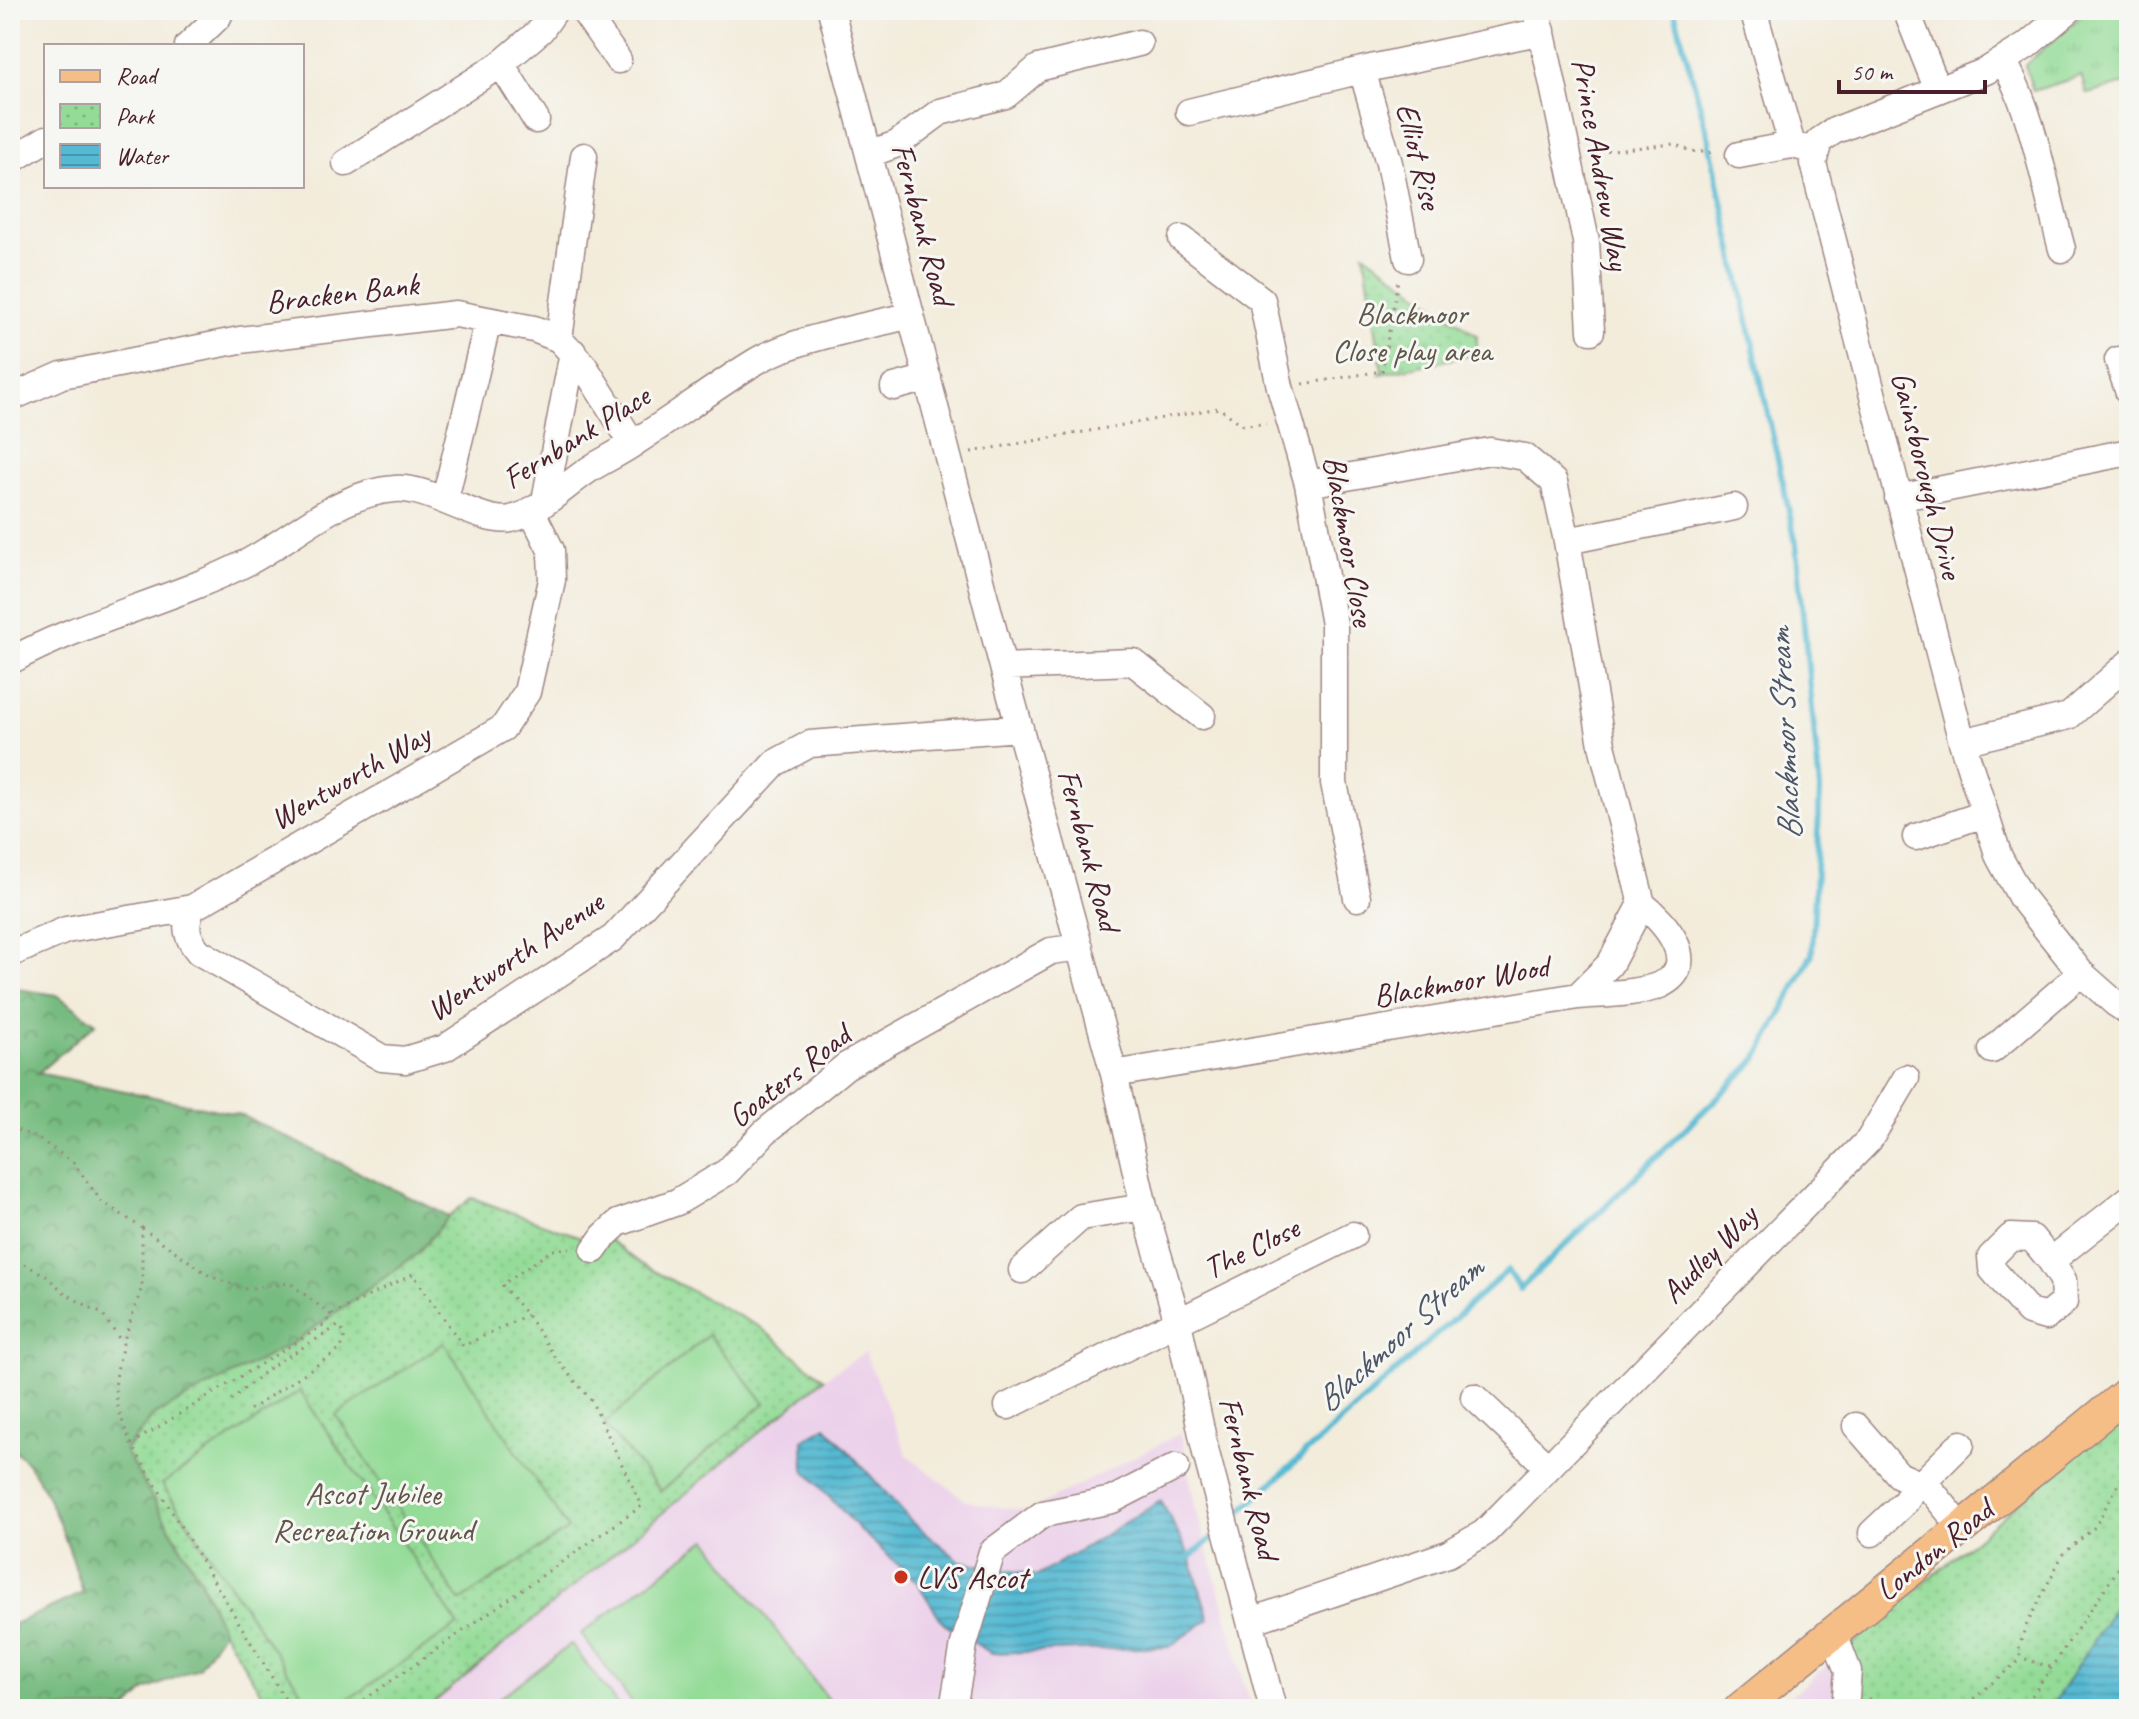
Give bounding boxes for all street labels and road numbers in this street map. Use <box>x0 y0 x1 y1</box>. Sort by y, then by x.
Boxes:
street label: Prince Andrew Way <box>1562 55 1640 275</box>
street label: Elliot Rise <box>1386 99 1453 216</box>
street label: Fernbank Road <box>882 139 965 314</box>
street label: Bracken Bank <box>263 263 423 323</box>
street label: Gainsborough Drive <box>1882 367 1973 585</box>
street label: Fernbank Place <box>495 374 659 498</box>
street label: Blackmoor Close <box>1314 453 1385 632</box>
street label: Wentworth Way <box>263 713 440 839</box>
street label: Fernbank Road <box>1048 765 1131 940</box>
street label: Wentworth Avenue <box>419 880 613 1030</box>
street label: Blackmoor Wood <box>1370 945 1556 1017</box>
street label: Goaters Road <box>719 1013 862 1137</box>
street label: Audley Way <box>1652 1194 1768 1312</box>
street label: The Close <box>1196 1206 1308 1289</box>
street label: Fernbank Road <box>1209 1393 1290 1568</box>
street label: London Road <box>1867 1487 2005 1610</box>

